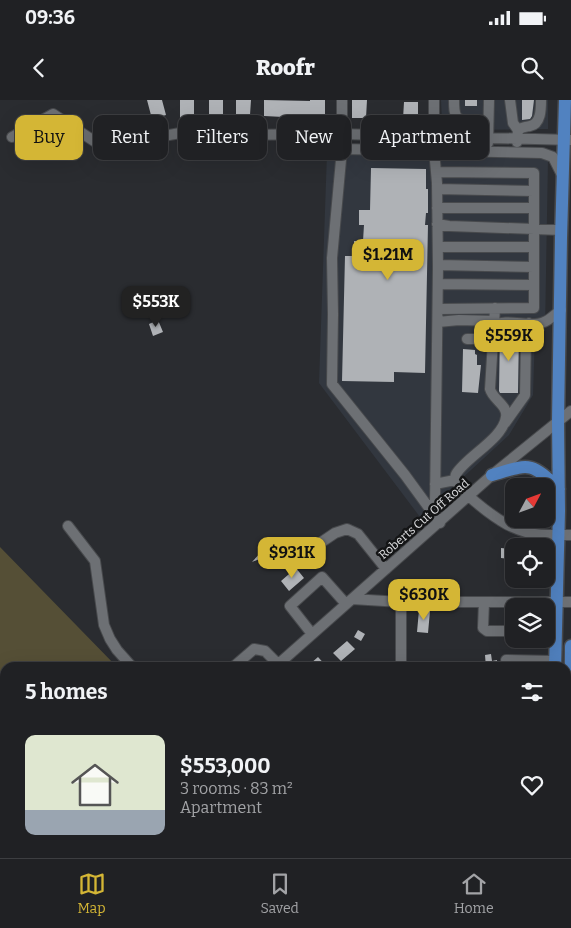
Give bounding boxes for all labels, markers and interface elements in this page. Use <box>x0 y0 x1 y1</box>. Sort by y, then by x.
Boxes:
text: 09:36 <box>25 6 75 29</box>
icon: back <box>25 54 53 82</box>
text: Roofr <box>256 54 315 81</box>
icon: search <box>518 54 546 82</box>
chip: Buy <box>15 115 83 160</box>
chip: Rent <box>93 115 168 160</box>
chip: Filters <box>178 115 267 160</box>
chip: New <box>277 115 351 160</box>
chip: Apartment <box>361 115 489 160</box>
pin: $1.21M <box>347 238 429 281</box>
text: $1.21M <box>363 245 413 264</box>
pin: $553K <box>121 286 191 328</box>
text: $553K <box>132 292 180 311</box>
pin: $559K <box>474 320 544 362</box>
text: $559K <box>485 326 533 345</box>
street label: Roberts Cut Off Road <box>376 476 472 562</box>
north arrow <box>505 478 555 528</box>
map controls <box>505 478 555 648</box>
pin: $931K <box>257 536 327 579</box>
button: locate <box>505 538 555 588</box>
text: $931K <box>269 543 315 562</box>
pin: $630K <box>389 578 459 621</box>
text: $630K <box>399 585 449 604</box>
button: layers <box>505 598 555 648</box>
icon: filters <box>518 678 546 706</box>
text: 5 homes <box>25 679 108 705</box>
text: $553,000 <box>180 753 271 779</box>
icon: home <box>65 755 125 815</box>
icon: heart <box>518 771 546 799</box>
text: 3 rooms · 83 m² <box>180 779 293 798</box>
text: Apartment <box>180 798 262 817</box>
tab: Map <box>77 870 106 917</box>
tab: Saved <box>260 870 299 917</box>
tab: Home <box>454 870 494 917</box>

